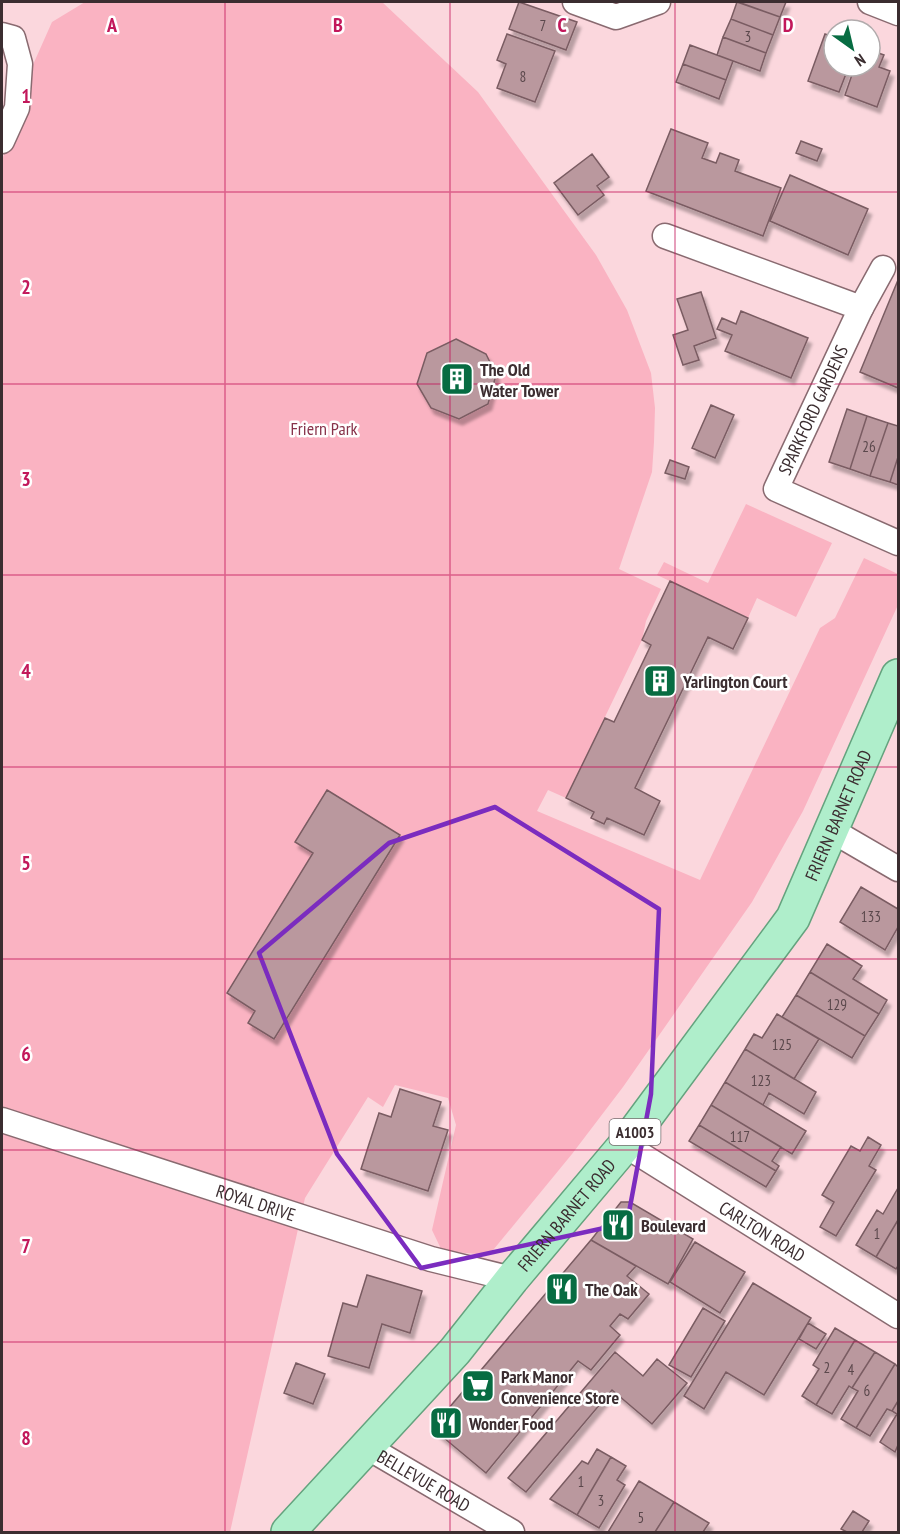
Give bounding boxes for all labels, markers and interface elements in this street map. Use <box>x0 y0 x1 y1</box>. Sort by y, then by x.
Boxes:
text: A <box>106 12 118 38</box>
text: B <box>333 12 343 38</box>
text: C <box>557 12 567 38</box>
text: D <box>783 12 794 38</box>
house number: 7 <box>540 16 546 35</box>
north arrow <box>822 18 882 78</box>
house number: 3 <box>745 27 751 46</box>
text: N <box>851 50 870 71</box>
house number: 8 <box>520 67 526 86</box>
text: 1 <box>21 83 31 109</box>
text: 2 <box>21 274 31 300</box>
street label: SPARKFORD GARDENS <box>773 341 853 479</box>
place label: The Old Water Tower <box>479 358 560 402</box>
building icon: The Old Water Tower <box>439 361 475 397</box>
park label: Friern Park <box>290 417 358 440</box>
house number: 26 <box>862 437 876 456</box>
text: 3 <box>21 466 31 492</box>
text: 4 <box>21 658 31 684</box>
building icon: Yarlington Court <box>642 663 678 699</box>
place label: Yarlington Court <box>682 670 788 693</box>
street label: FRIERN BARNET ROAD <box>799 746 876 884</box>
text: 5 <box>21 850 31 876</box>
house number: 133 <box>861 907 881 926</box>
house number: 129 <box>827 995 847 1014</box>
house number: 125 <box>772 1035 792 1054</box>
text: 6 <box>21 1041 31 1067</box>
house number: 123 <box>751 1071 771 1090</box>
road number: A1003 <box>610 1119 660 1145</box>
house number: 117 <box>730 1127 750 1146</box>
street label: FRIERN BARNET ROAD <box>512 1154 620 1276</box>
street label: ROYAL DRIVE <box>213 1179 299 1226</box>
street label: CARLTON ROAD <box>715 1195 810 1266</box>
restaurant icon: Boulevard <box>600 1207 636 1243</box>
place label: Boulevard <box>641 1214 706 1237</box>
house number: 1 <box>874 1224 880 1243</box>
text: 7 <box>21 1233 31 1259</box>
restaurant icon: The Oak <box>544 1271 580 1307</box>
place label: The Oak <box>585 1278 638 1301</box>
house number: 2 <box>824 1358 830 1377</box>
house number: 4 <box>848 1360 855 1379</box>
place label: Park Manor Convenience Store <box>501 1365 619 1409</box>
supermarket icon: Park Manor Convenience Store <box>460 1368 496 1404</box>
house number: 6 <box>864 1381 871 1400</box>
restaurant icon: Wonder Food <box>428 1405 464 1441</box>
place label: Wonder Food <box>468 1412 553 1435</box>
text: 8 <box>21 1425 31 1451</box>
street label: BELLEVUE ROAD <box>373 1444 475 1517</box>
house number: 1 <box>578 1472 584 1491</box>
house number: 3 <box>598 1491 604 1510</box>
house number: 5 <box>638 1508 644 1527</box>

